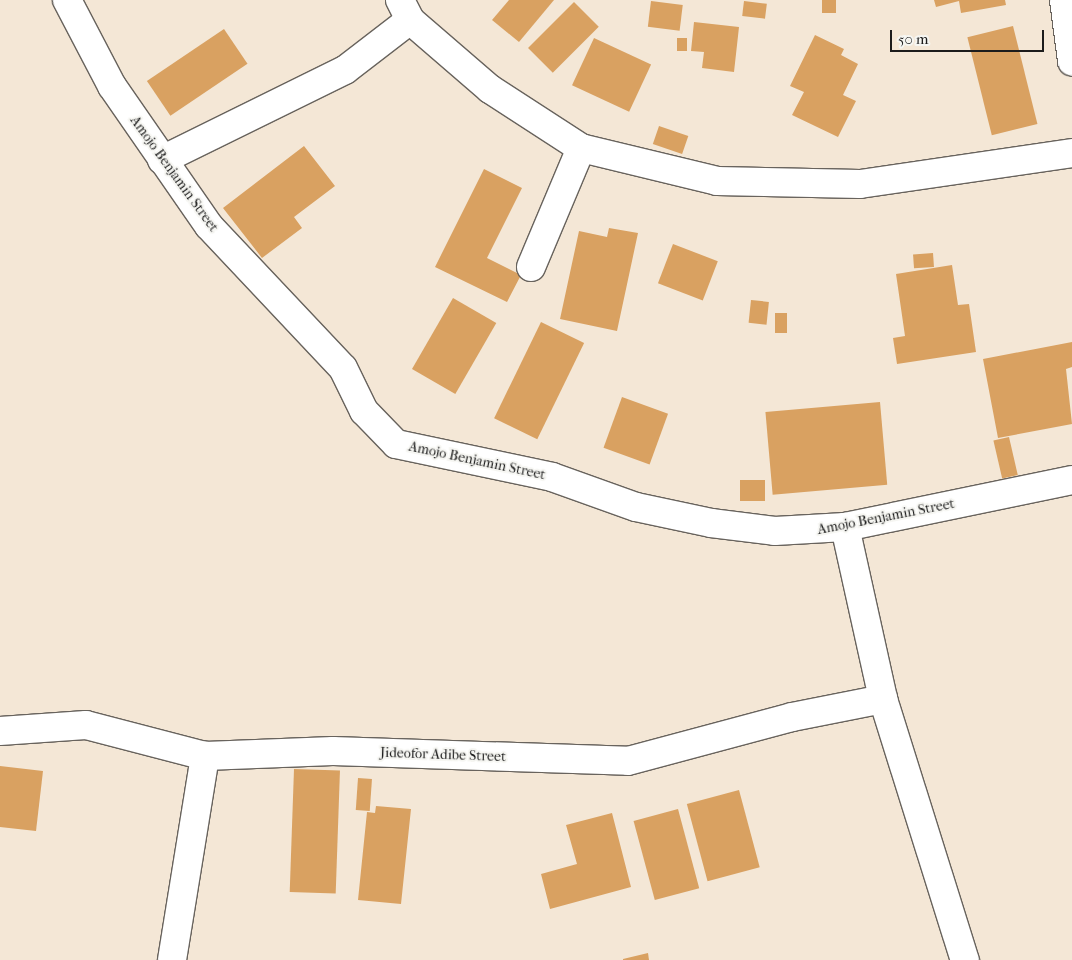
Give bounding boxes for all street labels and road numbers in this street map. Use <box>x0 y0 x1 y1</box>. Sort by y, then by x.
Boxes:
street label: Amojo Benjamin Street <box>126 113 222 235</box>
street label: Amojo Benjamin Street <box>407 438 547 484</box>
street label: Amojo Benjamin Street <box>816 495 956 539</box>
street label: Jideofor Adibe Street <box>380 744 506 766</box>

